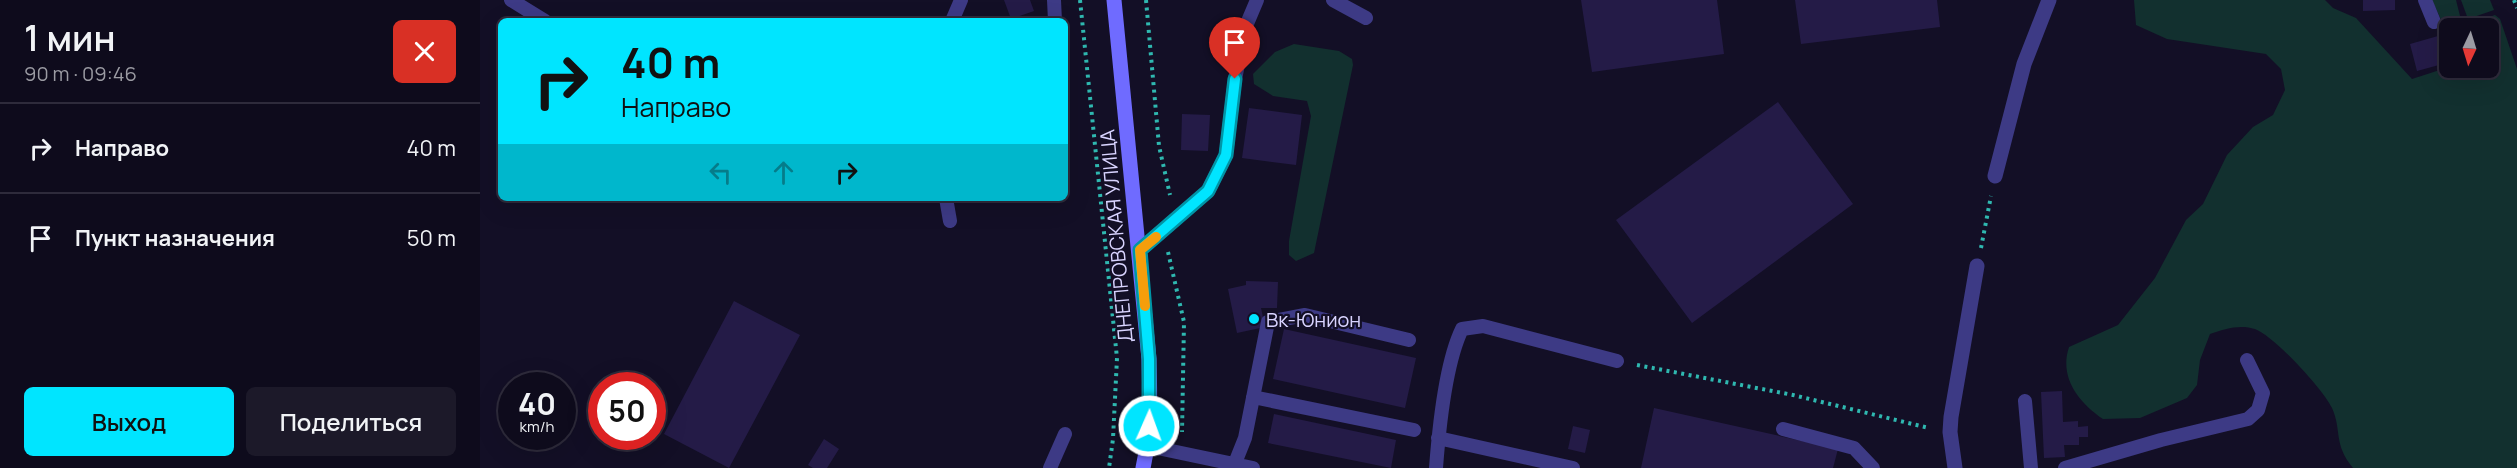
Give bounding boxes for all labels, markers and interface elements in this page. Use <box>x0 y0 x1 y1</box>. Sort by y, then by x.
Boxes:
text: 1 мин <box>24 13 116 62</box>
pin <box>1209 17 1260 79</box>
north arrow <box>2439 18 2499 78</box>
map controls <box>2439 18 2499 78</box>
button: close <box>393 20 456 83</box>
icon: arrive <box>1218 26 1251 59</box>
text: 40 m <box>621 33 720 91</box>
icon: right <box>522 42 600 120</box>
text: 90 m · 09:46 <box>24 60 137 87</box>
text: Направо <box>621 88 731 125</box>
street label: ДНЕПРОВСКАЯ УЛИЦА <box>1093 128 1139 344</box>
icon: right <box>24 132 57 165</box>
text: Направо <box>75 133 169 163</box>
text: 40 m <box>407 133 456 163</box>
icon: left <box>704 156 737 189</box>
icon: ahead <box>767 156 800 189</box>
icon: right <box>830 156 863 189</box>
icon: arrive <box>24 222 57 255</box>
text: Пункт назначения <box>75 223 275 253</box>
text: 50 m <box>407 223 456 253</box>
place label: Вк-Юнион <box>1266 306 1361 333</box>
marker: Вк-Юнион <box>1247 312 1261 326</box>
speed limit sign: 50 <box>588 372 666 450</box>
text: 40 <box>518 383 556 424</box>
button: Выход <box>24 387 234 456</box>
button: Поделиться <box>246 387 456 456</box>
position arrow <box>1117 394 1181 458</box>
text: km/h <box>520 416 554 437</box>

